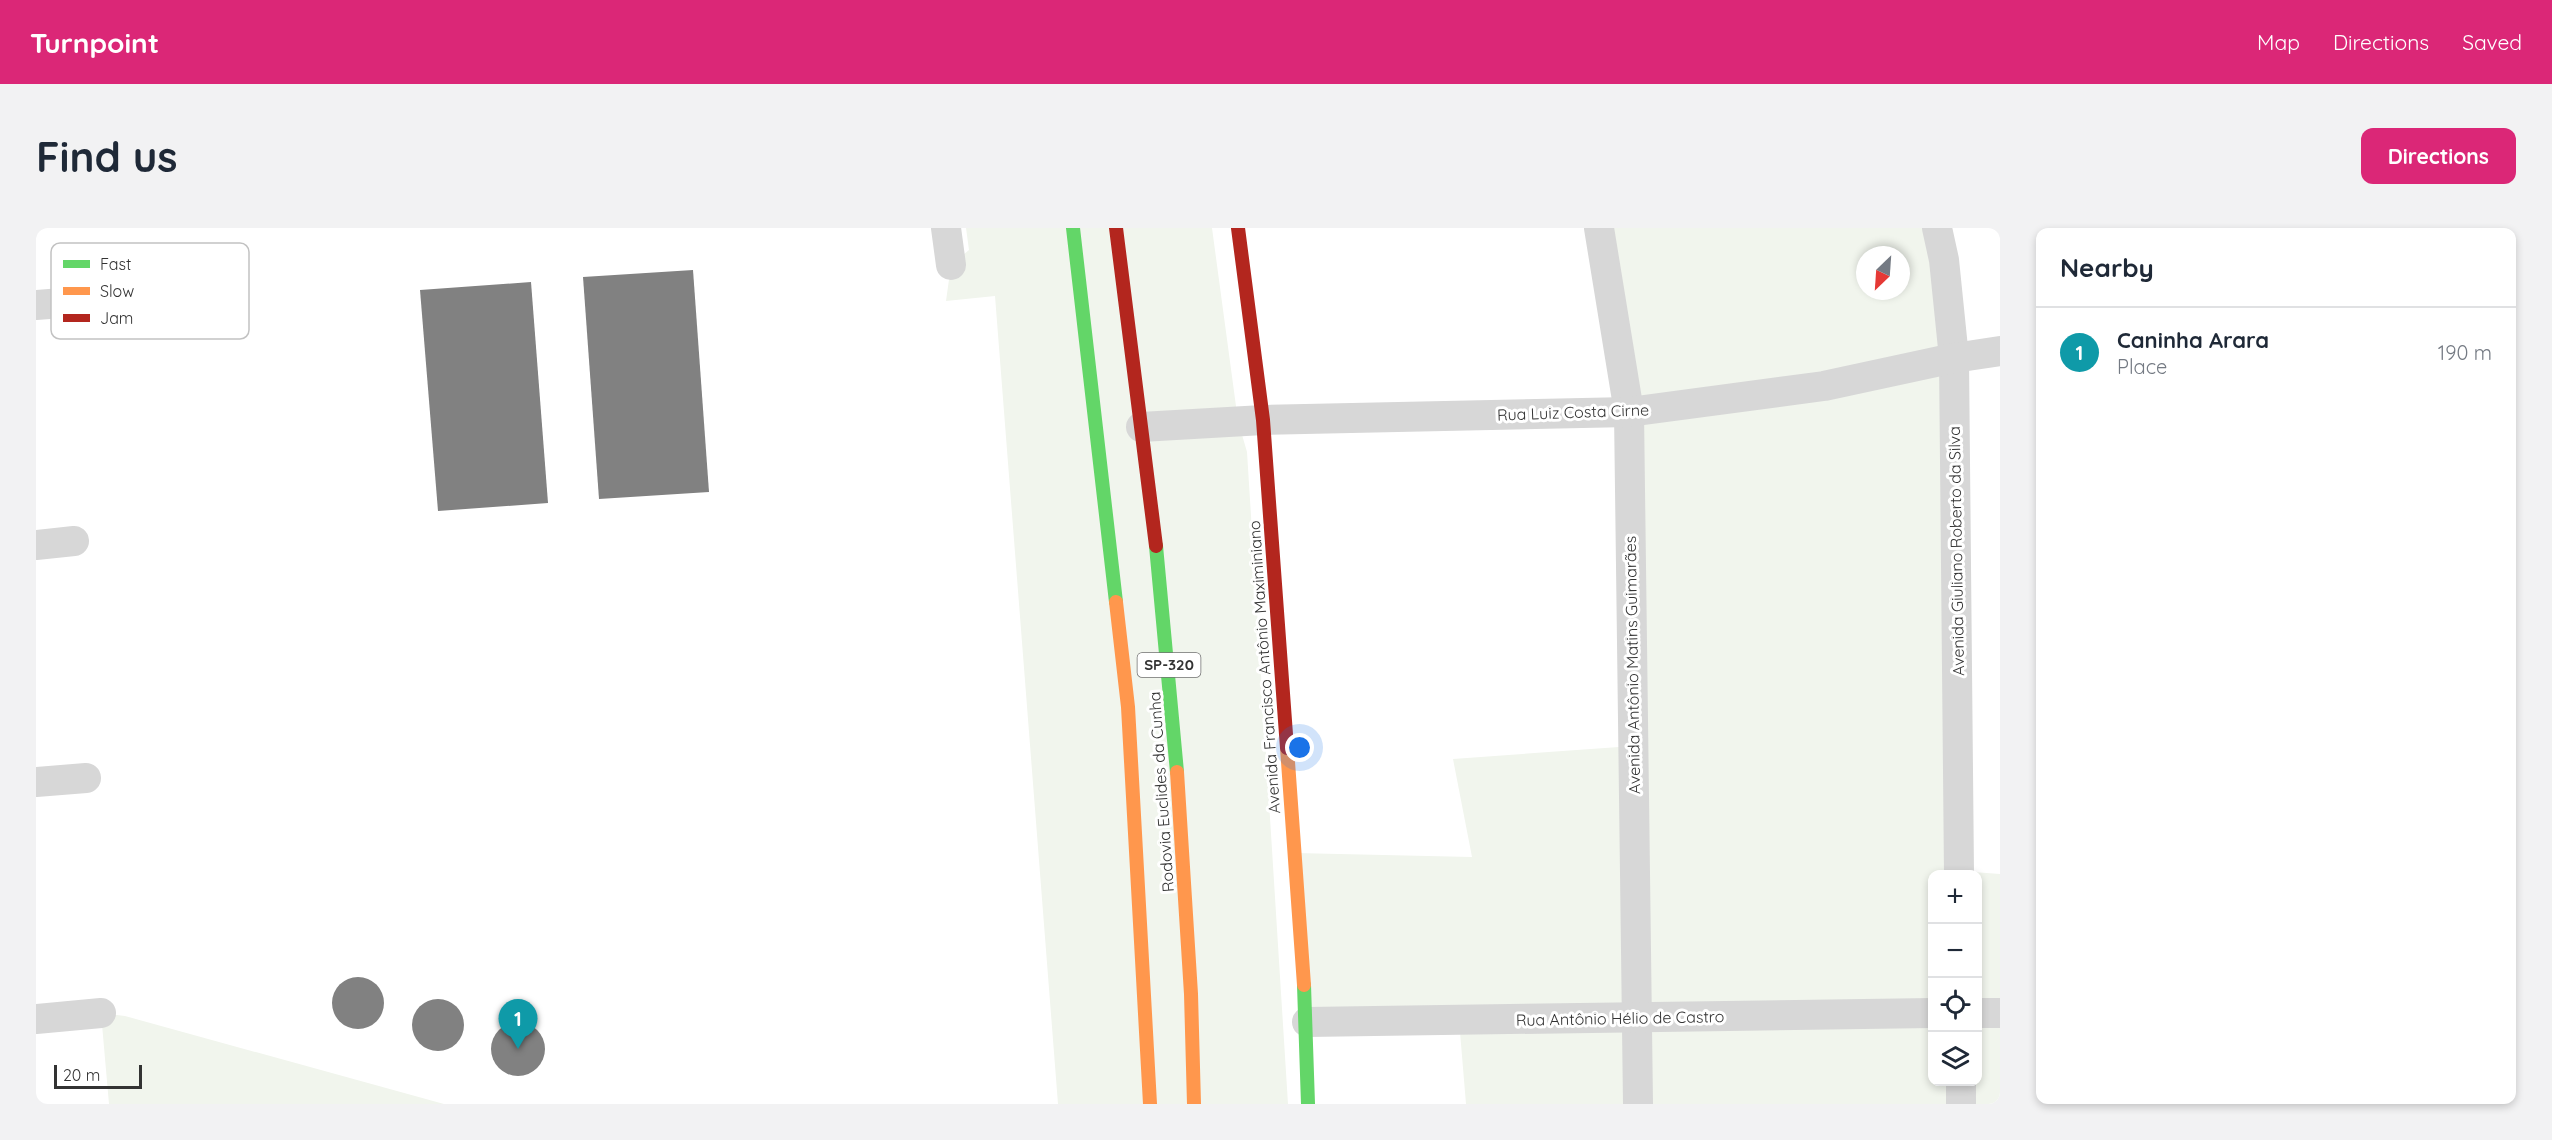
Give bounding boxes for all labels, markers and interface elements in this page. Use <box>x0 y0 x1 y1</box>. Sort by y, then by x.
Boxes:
text: Turnpoint <box>30 25 159 60</box>
text: Map <box>2257 29 2300 55</box>
text: Directions <box>2333 29 2429 55</box>
text: Saved <box>2462 29 2522 55</box>
button: Directions <box>2361 128 2516 184</box>
text: Find us <box>36 130 178 183</box>
legend <box>51 243 249 339</box>
north arrow <box>1856 246 1910 300</box>
text: Nearby <box>2060 251 2154 284</box>
text: Fast <box>100 254 131 274</box>
text: Slow <box>100 281 134 301</box>
text: Jam <box>100 308 133 328</box>
text: Caninha Arara <box>2117 326 2269 354</box>
text: 1 <box>2076 340 2083 365</box>
text: 190 m <box>2438 340 2492 365</box>
text: Place <box>2117 354 2167 379</box>
street label: Rua Luiz Costa Cirne <box>1497 399 1649 425</box>
street label: Avenida Giuliano Roberto da Silva <box>1944 426 1968 676</box>
street label: Avenida Francisco Antônio Maximiniano <box>1244 520 1284 814</box>
street label: Avenida Antônio Matins Guimarães <box>1620 536 1644 794</box>
road number: SP-320 <box>1138 653 1200 677</box>
street label: Rodovia Euclides da Cunha <box>1144 691 1178 893</box>
your location <box>1285 733 1314 762</box>
map controls <box>1928 870 1982 1086</box>
button: + <box>1928 870 1982 924</box>
button: − <box>1928 924 1982 978</box>
button: locate <box>1928 978 1982 1032</box>
pin: 1 <box>498 1000 538 1049</box>
street label: Rua Antônio Hélio de Castro <box>1516 1006 1724 1030</box>
button: layers <box>1928 1032 1982 1086</box>
scale bar <box>54 1062 142 1090</box>
text: 20 m <box>63 1065 100 1085</box>

